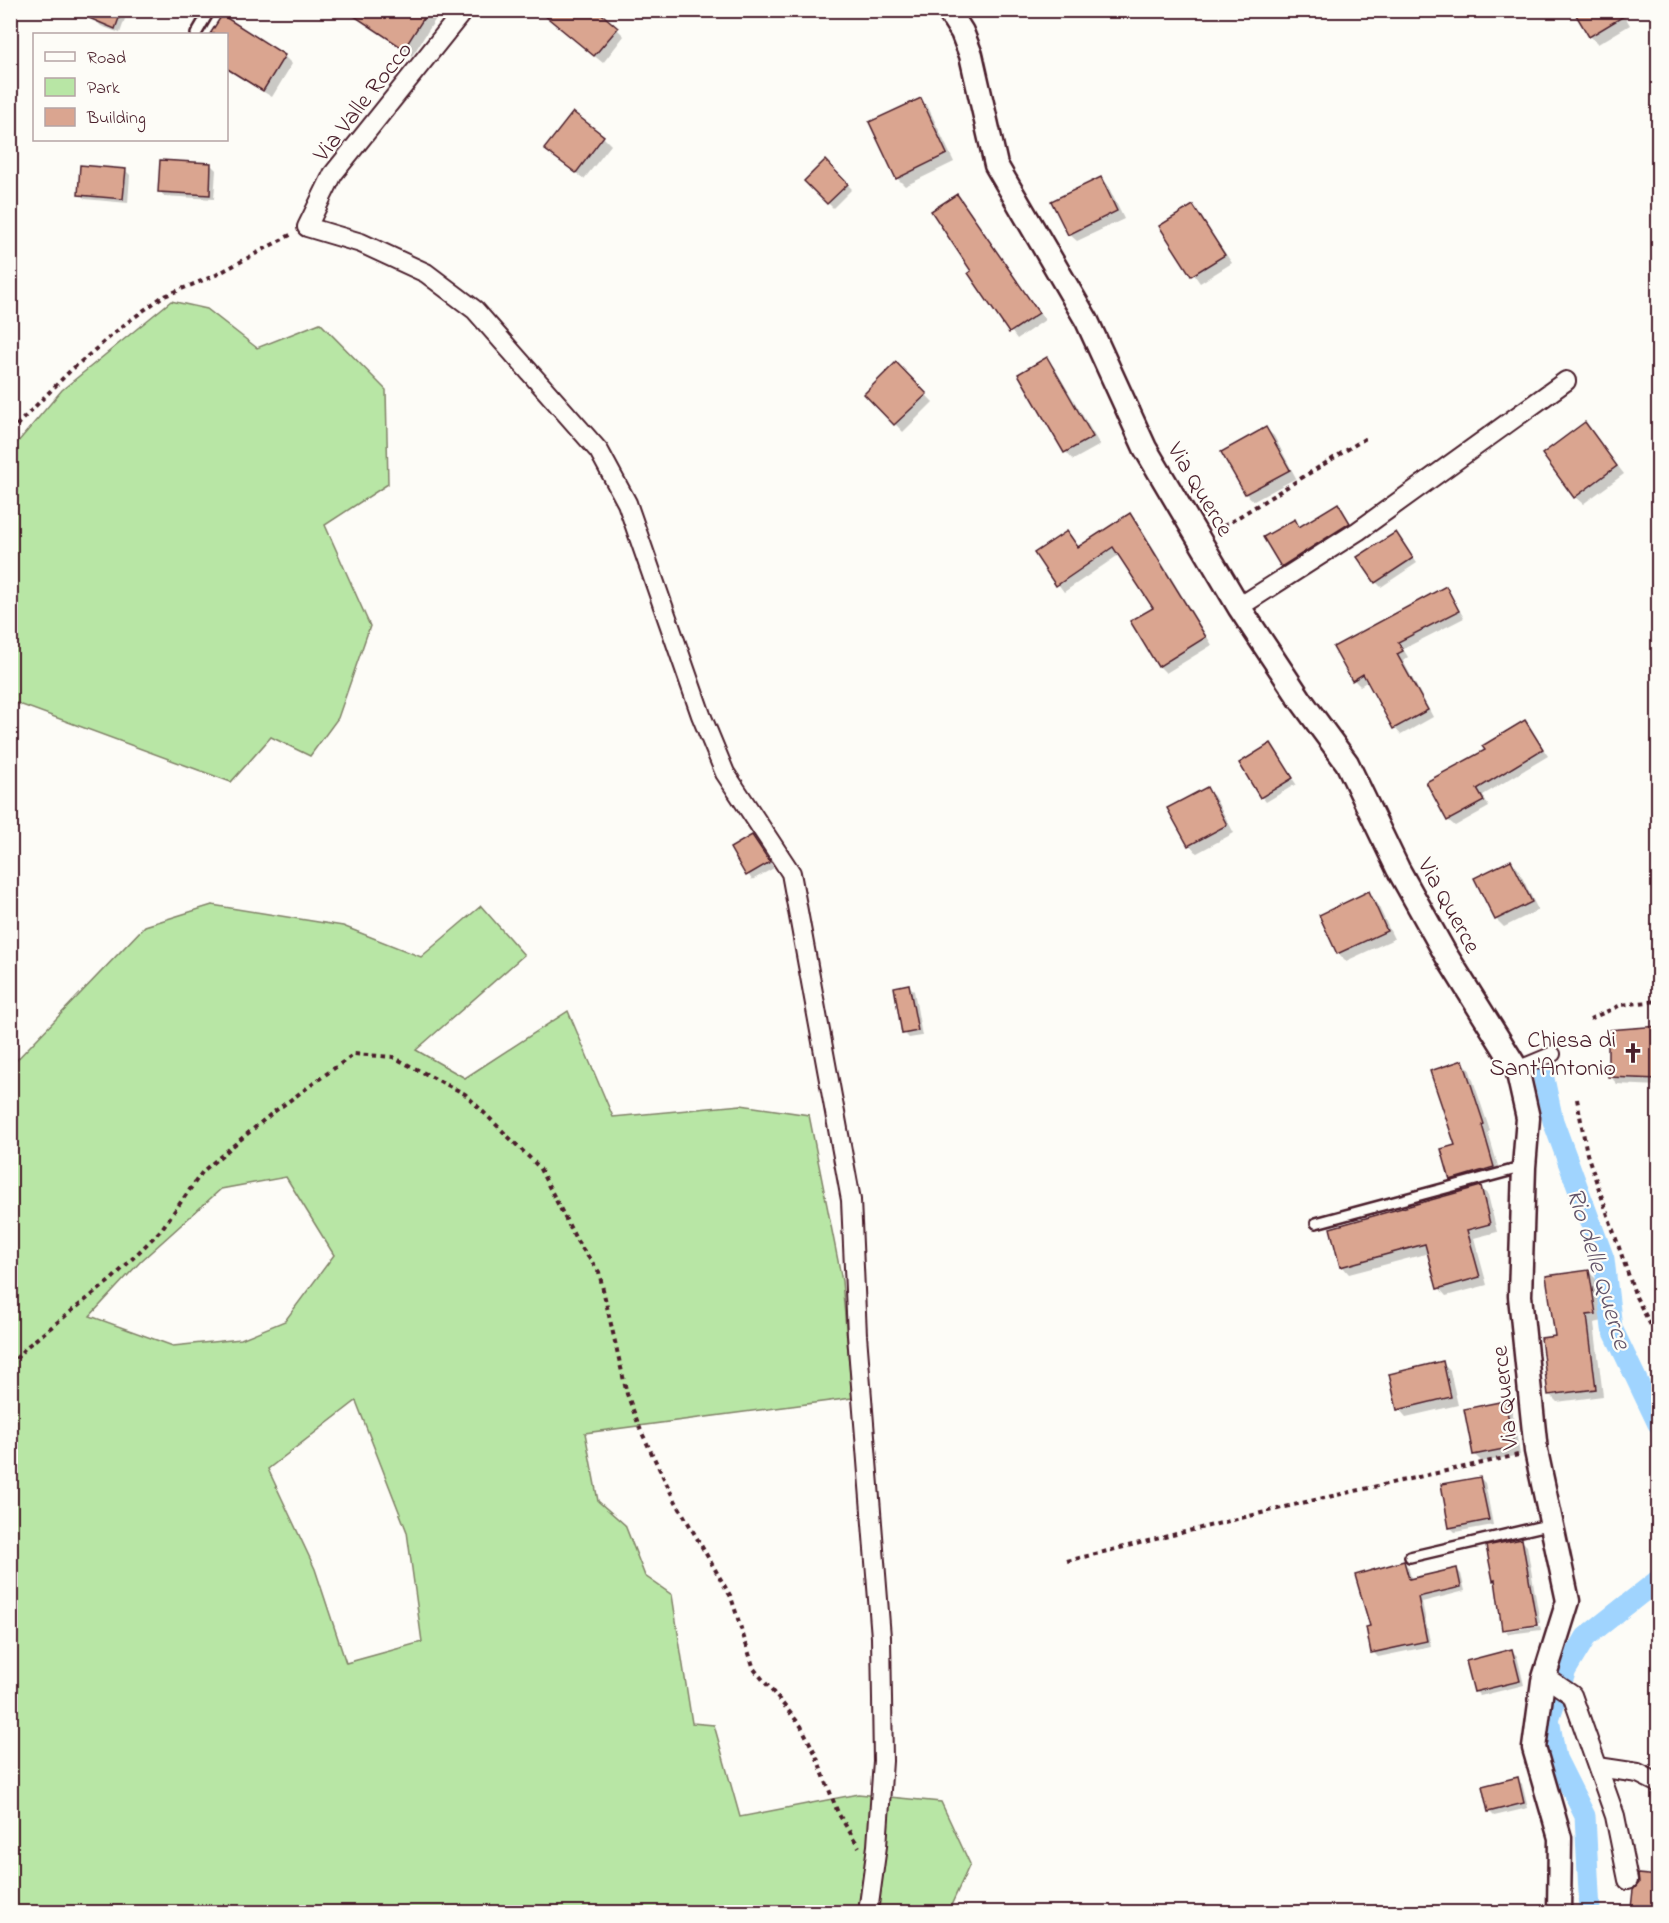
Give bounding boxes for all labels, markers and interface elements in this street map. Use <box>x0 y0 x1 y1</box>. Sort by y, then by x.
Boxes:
legend <box>33 33 228 141</box>
street label: Via Valle Rocco <box>305 35 422 171</box>
text: Road <box>87 46 126 72</box>
text: Park <box>87 76 120 102</box>
text: Building <box>86 106 146 133</box>
street label: Via Querce <box>1156 436 1241 544</box>
street label: Via Querce <box>1407 851 1489 961</box>
place label: Chiesa di Sant'Antonio <box>1489 1024 1616 1087</box>
church icon: Chiesa di Sant'Antonio <box>1621 1041 1645 1065</box>
water label: Rio delle Querce <box>1555 1184 1640 1355</box>
street label: Via Querce <box>1484 1344 1529 1453</box>

